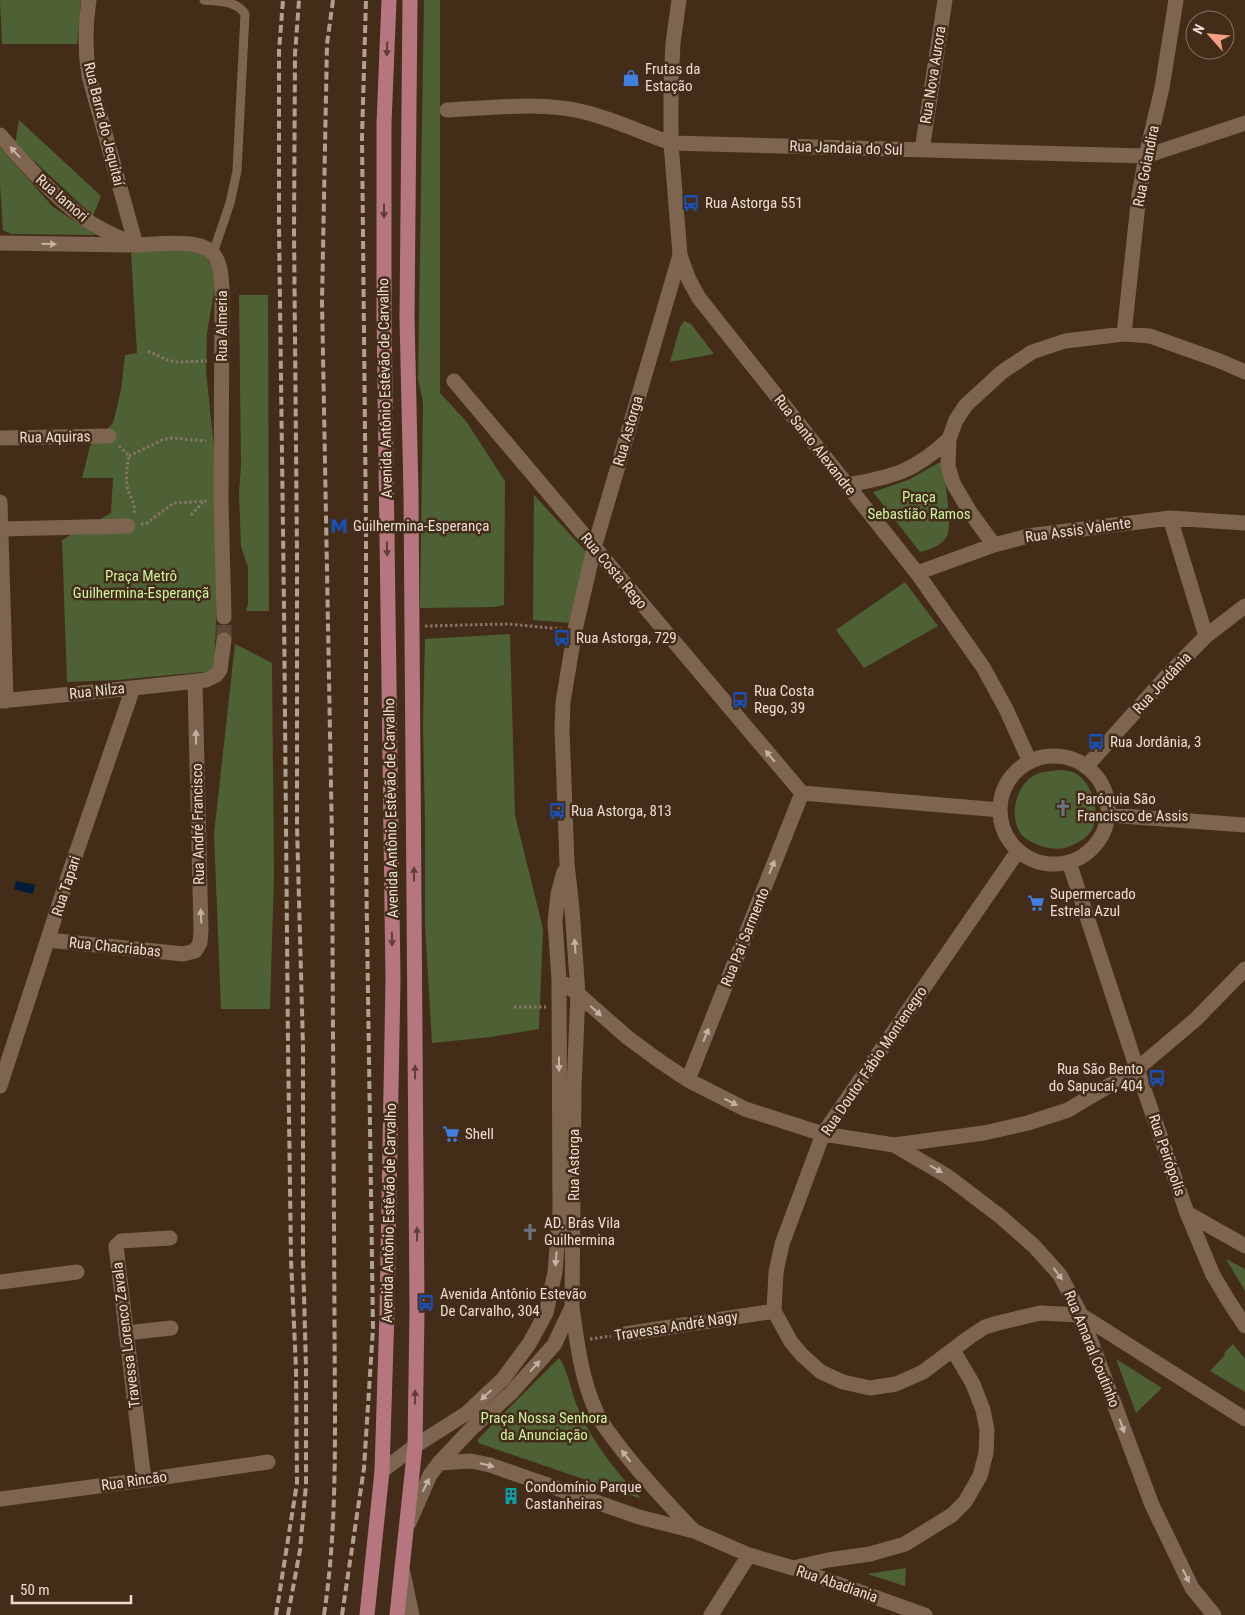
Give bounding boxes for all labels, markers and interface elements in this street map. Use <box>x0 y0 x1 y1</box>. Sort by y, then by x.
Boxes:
north arrow <box>1185 10 1235 60</box>
text: N <box>1189 22 1207 37</box>
street label: Rua Nova Aurora <box>916 25 950 125</box>
one-way arrow <box>382 41 390 57</box>
street label: Rua Barra do Jequitaí <box>80 60 128 189</box>
place label: Frutas da Estação <box>645 60 700 95</box>
shop icon: Frutas da Estação <box>621 68 641 88</box>
street label: Rua Goiandira <box>1129 124 1163 208</box>
street label: Rua Jandaia do Sul <box>789 137 903 159</box>
one-way arrow <box>10 146 21 159</box>
street label: Rua Iamori <box>32 170 92 226</box>
bus stop icon: Rua Astorga 551 <box>681 193 701 213</box>
place label: Rua Astorga 551 <box>705 194 803 212</box>
one-way arrow <box>380 203 388 219</box>
one-way arrow <box>41 240 57 248</box>
street label: Avenida Antônio Estêvão de Carvalho <box>374 278 396 498</box>
street label: Rua Almeria <box>213 290 231 362</box>
street label: Rua Santo Alexandre <box>770 391 860 499</box>
street label: Rua Astorga <box>609 394 647 468</box>
street label: Rua Aquiras <box>19 427 91 447</box>
park label: Praça Sebastião Ramos <box>867 488 971 523</box>
street label: Rua Assis Valente <box>1024 514 1132 546</box>
metro station icon: Guilhermina-Esperança <box>329 516 349 536</box>
place label: Guilhermina-Esperança <box>353 517 489 535</box>
street label: Rua Costa Rego <box>577 529 651 613</box>
one-way arrow <box>383 541 391 557</box>
park label: Praça Metrô Guilhermina-Esperançã <box>73 567 209 602</box>
bus stop icon: Rua Astorga, 729 <box>552 628 572 648</box>
place label: Rua Astorga, 729 <box>576 629 677 647</box>
street label: Rua Jordânia <box>1129 648 1195 718</box>
street label: Rua Nilza <box>68 679 126 703</box>
place label: Rua Costa Rego, 39 <box>754 682 814 717</box>
bus stop icon: Rua Costa Rego, 39 <box>730 690 750 710</box>
street label: Avenida Antônio Estêvão de Carvalho <box>380 698 402 918</box>
one-way arrow <box>192 728 200 744</box>
bus stop icon: Rua Jordânia, 3 <box>1086 732 1106 752</box>
place label: Rua Jordânia, 3 <box>1110 733 1201 751</box>
one-way arrow <box>765 750 776 763</box>
street label: Rua André Francisco <box>188 763 208 885</box>
place label: Paróquia São Francisco de Assis <box>1077 790 1189 825</box>
church icon: Paróquia São Francisco de Assis <box>1053 798 1073 818</box>
bus stop icon: Rua Astorga, 813 <box>547 801 567 821</box>
place label: Rua Astorga, 813 <box>571 802 672 820</box>
street label: Rua Tapari <box>48 854 84 918</box>
one-way arrow <box>769 860 776 875</box>
one-way arrow <box>410 866 418 882</box>
street label: Rua Pai Sarmento <box>717 885 773 989</box>
place label: Supermercado Estrela Azul <box>1050 885 1136 920</box>
supermarket icon: Supermercado Estrela Azul <box>1026 893 1046 913</box>
one-way arrow <box>196 908 204 924</box>
one-way arrow <box>388 931 396 947</box>
street label: Rua Chacriabas <box>68 933 162 961</box>
one-way arrow <box>570 938 578 954</box>
street label: Rua Doutor Fábio Montenegro <box>817 983 931 1139</box>
one-way arrow <box>590 1005 602 1017</box>
one-way arrow <box>702 1027 710 1042</box>
one-way arrow <box>555 1056 563 1072</box>
place label: Rua São Bento do Sapucaí, 404 <box>1049 1060 1143 1095</box>
one-way arrow <box>411 1064 419 1080</box>
bus stop icon: Rua São Bento do Sapucaí, 404 <box>1147 1068 1167 1088</box>
one-way arrow <box>723 1098 738 1106</box>
street label: Avenida Antônio Estêvão de Carvalho <box>378 1103 400 1323</box>
street label: Rua Peirópolis <box>1145 1112 1189 1198</box>
supermarket icon: Shell <box>441 1124 461 1144</box>
place label: Shell <box>465 1125 494 1143</box>
street label: Rua Astorga <box>565 1129 583 1201</box>
one-way arrow <box>929 1165 942 1174</box>
place label: AD. Brás Vila Guilhermina <box>544 1214 620 1249</box>
church icon: AD. Brás Vila Guilhermina <box>520 1222 540 1242</box>
one-way arrow <box>412 1226 420 1242</box>
one-way arrow <box>552 1252 560 1268</box>
street label: Travessa Lorenco Zavala <box>108 1261 144 1409</box>
one-way arrow <box>1053 1267 1063 1281</box>
place label: Avenida Antônio Estevão De Carvalho, 304 <box>440 1285 587 1320</box>
street label: Rua Amaral Coutinho <box>1060 1288 1124 1410</box>
bus stop icon: Avenida Antônio Estevão De Carvalho, 304 <box>416 1293 436 1313</box>
street label: Travessa André Nagy <box>613 1307 739 1345</box>
one-way arrow <box>529 1360 540 1372</box>
one-way arrow <box>412 1389 420 1405</box>
one-way arrow <box>481 1389 493 1401</box>
park label: Praça Nossa Senhora da Anunciação <box>481 1409 607 1444</box>
one-way arrow <box>1119 1419 1126 1434</box>
one-way arrow <box>621 1450 632 1463</box>
one-way arrow <box>480 1461 495 1469</box>
street label: Rua Rincão <box>100 1467 168 1495</box>
one-way arrow <box>422 1478 430 1492</box>
place label: Condomínio Parque Castanheiras <box>525 1478 641 1513</box>
building icon: Condomínio Parque Castanheiras <box>501 1486 521 1506</box>
street label: Rua Abadiania <box>794 1562 880 1606</box>
one-way arrow <box>1182 1568 1191 1583</box>
scale bar <box>12 1572 131 1604</box>
text: 50 m <box>20 1581 50 1599</box>

